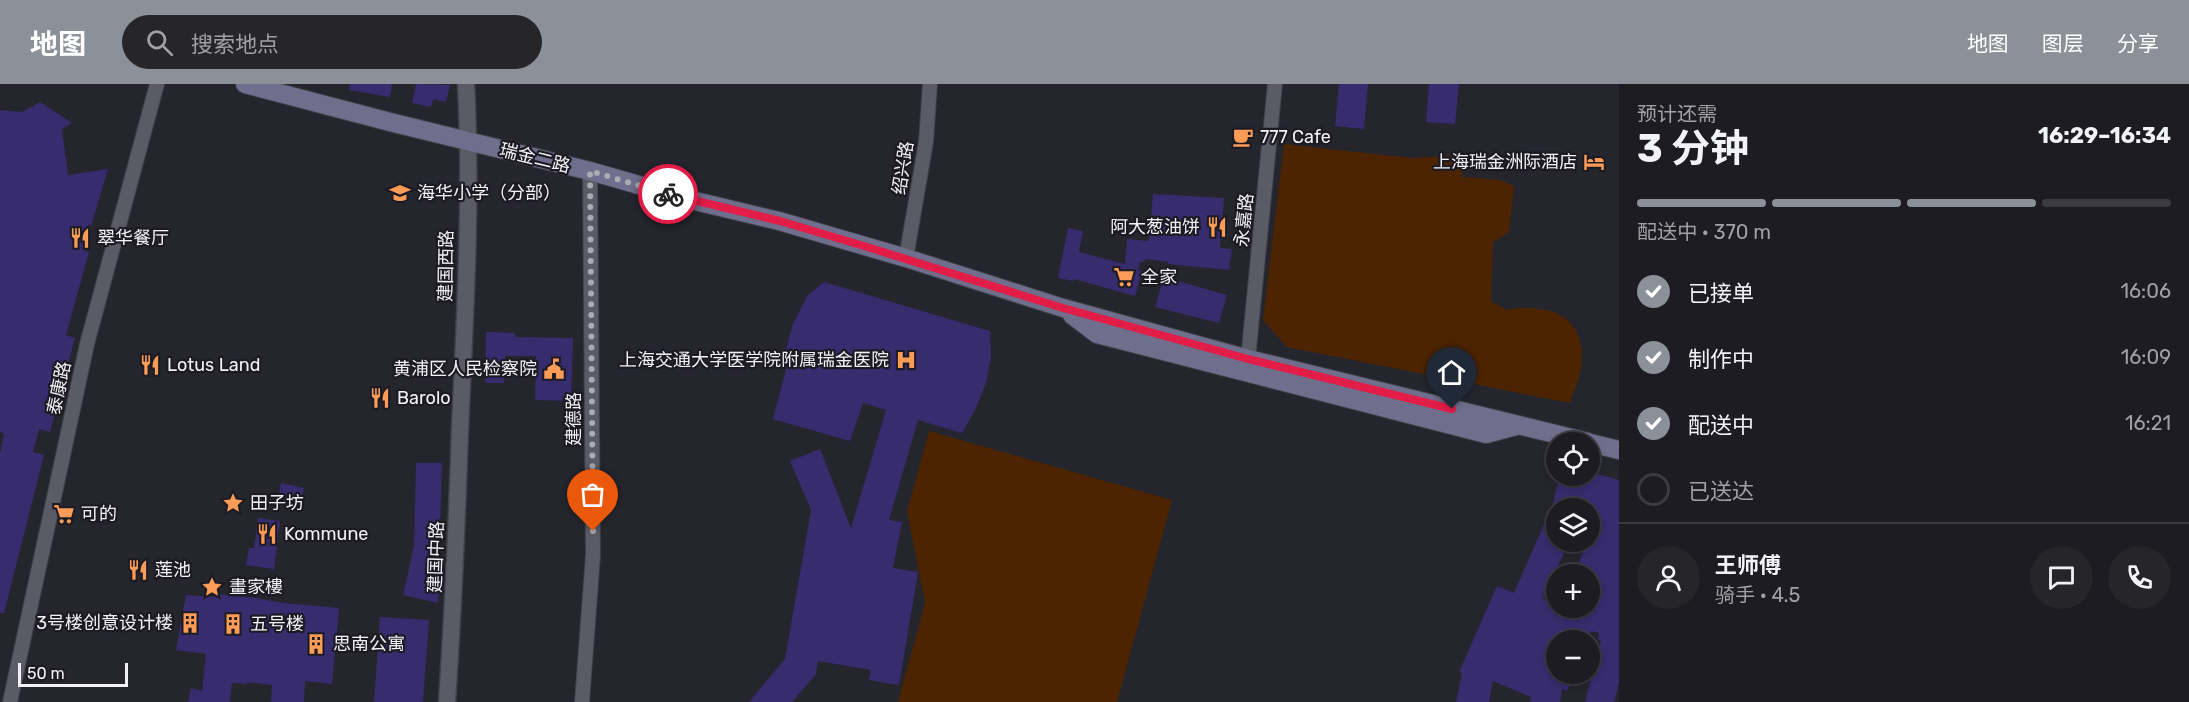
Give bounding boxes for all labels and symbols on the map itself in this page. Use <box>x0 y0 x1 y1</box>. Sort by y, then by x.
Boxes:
cafe icon: 777 Cafe <box>1231 125 1255 149</box>
place label: 777 Cafe <box>1260 126 1331 148</box>
street label: 瑞金二路 <box>497 139 573 177</box>
street label: 绍兴路 <box>888 140 918 196</box>
hotel icon: 上海瑞金洲际酒店 <box>1582 150 1606 174</box>
place label: 上海瑞金洲际酒店 <box>1433 151 1577 173</box>
courier <box>638 164 698 224</box>
school or university icon: 海华小学（分部） <box>388 181 412 205</box>
place label: 海华小学（分部） <box>417 182 561 204</box>
street label: 永嘉路 <box>1230 192 1258 248</box>
restaurant icon: 阿大葱油饼 <box>1205 215 1229 239</box>
place label: 阿大葱油饼 <box>1110 216 1200 238</box>
restaurant icon: 翠华餐厅 <box>68 226 92 250</box>
place label: 翠华餐厅 <box>97 227 169 249</box>
street label: 建国西路 <box>434 230 458 302</box>
supermarket icon: 全家 <box>1112 265 1136 289</box>
place label: 全家 <box>1141 266 1177 288</box>
pin <box>1426 347 1477 409</box>
hospital icon: 上海交通大学医学院附属瑞金医院 <box>894 348 918 372</box>
place label: 上海交通大学医学院附属瑞金医院 <box>619 349 889 371</box>
restaurant icon: Lotus Land <box>138 353 162 377</box>
place label: Lotus Land <box>167 354 260 376</box>
public building icon: 黄浦区人民检察院 <box>542 357 566 381</box>
place label: 黄浦区人民检察院 <box>393 358 537 380</box>
street label: 泰康路 <box>43 359 75 417</box>
restaurant icon: Barolo <box>368 386 392 410</box>
place label: Barolo <box>397 387 451 409</box>
street label: 建德路 <box>563 392 585 446</box>
pin <box>567 469 618 531</box>
place icon: 田子坊 <box>221 491 245 515</box>
place label: 田子坊 <box>250 492 304 514</box>
supermarket icon: 可的 <box>52 502 76 526</box>
place label: 可的 <box>81 503 117 525</box>
street label: 建国中路 <box>424 521 448 593</box>
restaurant icon: Kommune <box>255 522 279 546</box>
place label: Kommune <box>284 523 368 545</box>
restaurant icon: 莲池 <box>126 558 150 582</box>
place label: 莲池 <box>155 559 191 581</box>
place icon: 畫家樓 <box>200 575 224 599</box>
place label: 畫家樓 <box>229 576 283 598</box>
building icon: 3号楼创意设计楼 <box>178 611 202 635</box>
place label: 3号楼创意设计楼 <box>36 612 173 634</box>
building icon: 五号楼 <box>221 612 245 636</box>
place label: 五号楼 <box>250 613 304 635</box>
building icon: 思南公寓 <box>304 632 328 656</box>
place label: 思南公寓 <box>333 633 405 655</box>
scale bar <box>18 660 128 688</box>

